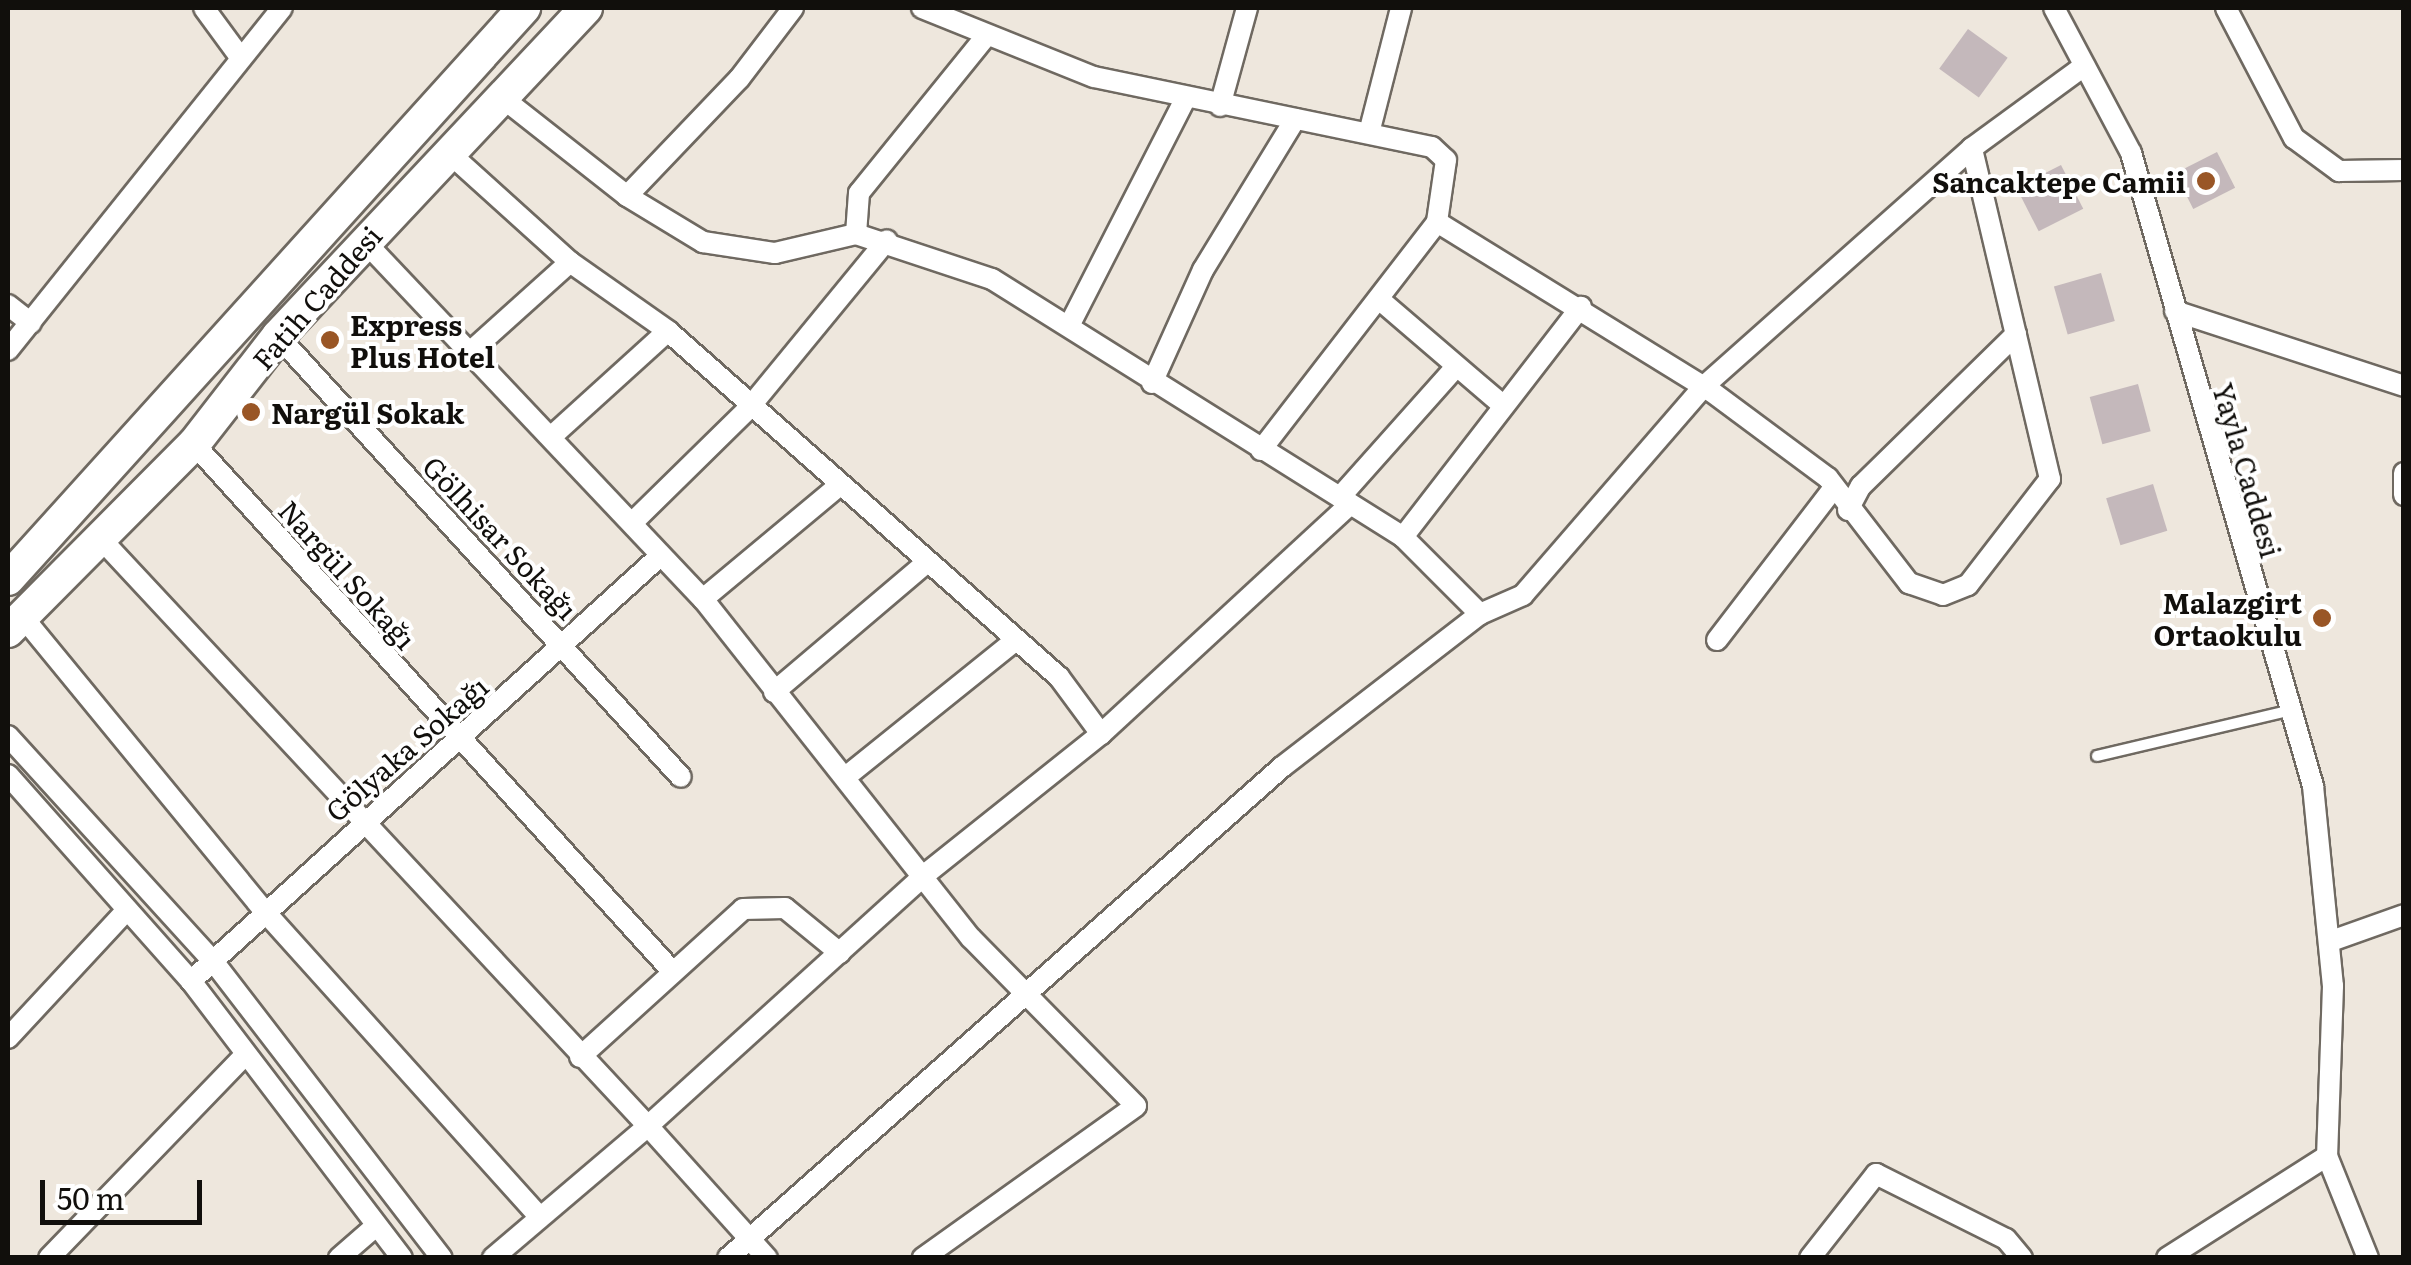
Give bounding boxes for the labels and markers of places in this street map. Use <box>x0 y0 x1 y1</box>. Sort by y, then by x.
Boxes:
place label: Sancaktepe Camii <box>1932 164 2186 198</box>
marker: Sancaktepe Camii <box>2195 170 2217 192</box>
place label: Express Plus Hotel <box>350 307 495 373</box>
marker: Express Plus Hotel <box>319 329 341 351</box>
place label: Nargül Sokak <box>271 395 464 429</box>
marker: Nargül Sokak <box>240 401 262 423</box>
place label: Malazgirt Ortaokulu <box>2154 585 2302 651</box>
marker: Malazgirt Ortaokulu <box>2311 607 2333 629</box>

